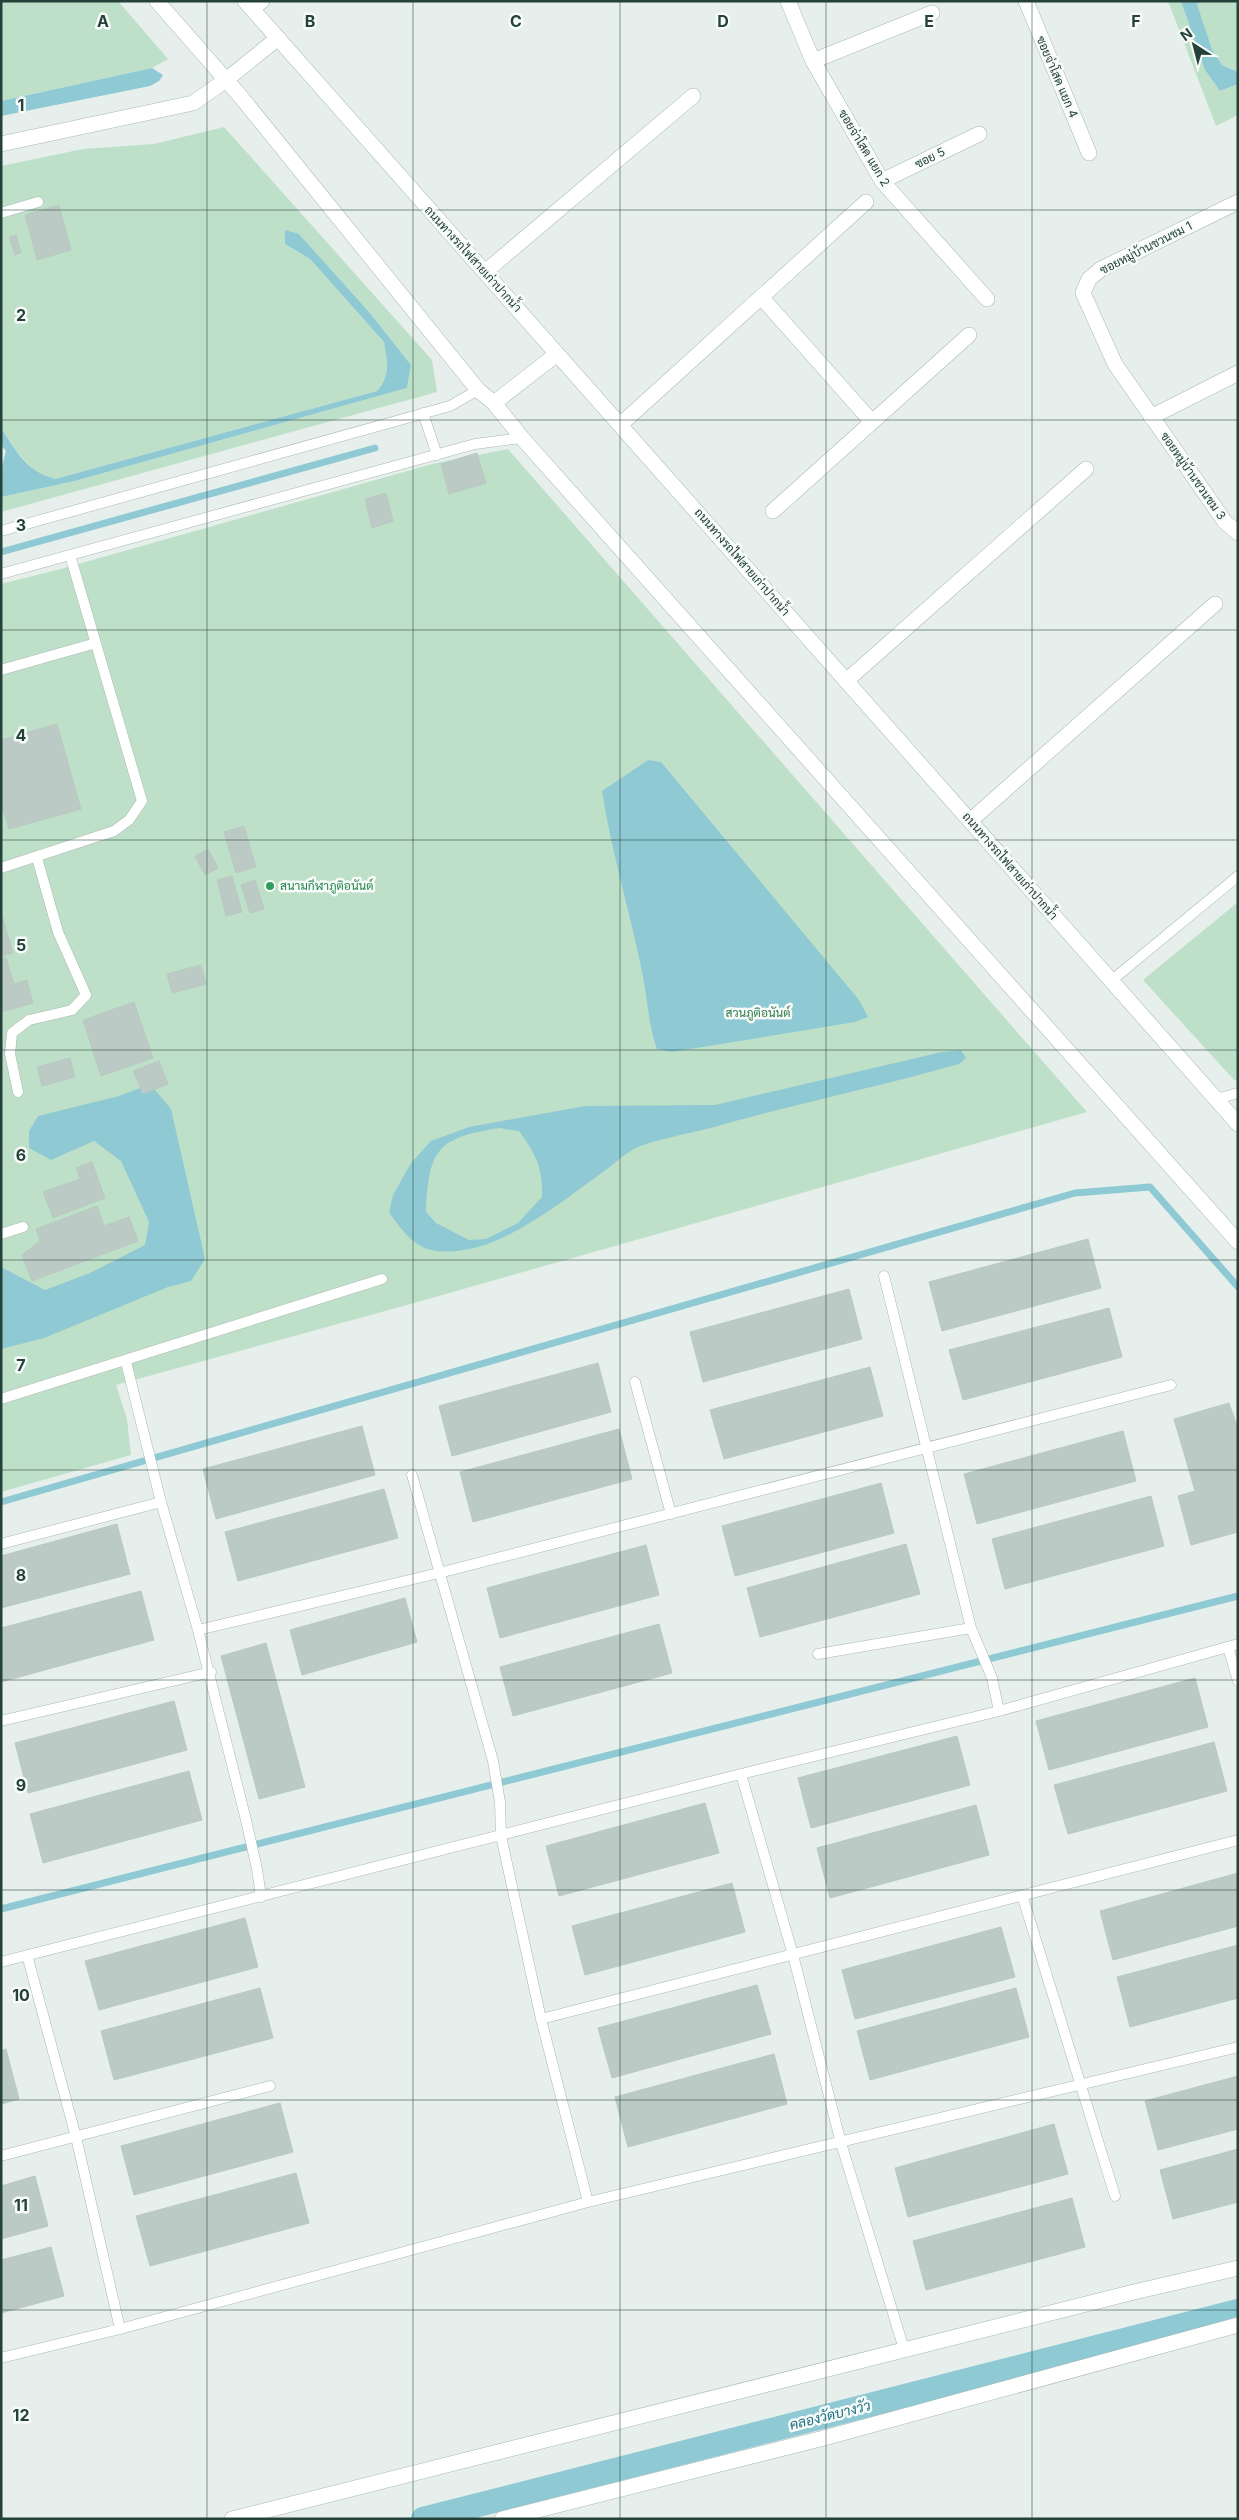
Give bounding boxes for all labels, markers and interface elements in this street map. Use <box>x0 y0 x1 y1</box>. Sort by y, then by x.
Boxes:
text: A <box>97 11 109 31</box>
text: B <box>305 11 315 31</box>
text: C <box>510 11 522 31</box>
text: D <box>717 11 729 31</box>
text: E <box>924 11 934 31</box>
text: F <box>1131 11 1141 31</box>
north arrow <box>1169 20 1219 70</box>
text: N <box>1177 24 1195 44</box>
street label: ซอยจ่าโสด แยก 4 <box>1033 34 1082 120</box>
text: 1 <box>18 95 24 115</box>
street label: ซอยจ่าโสด แยก 2 <box>836 107 893 189</box>
street label: ซอย 5 <box>912 144 947 171</box>
street label: ถนนทางรถไฟสายเก่าปากน้ำ <box>422 200 527 315</box>
street label: ซอยหมู่บ้านชวนชม 1 <box>1097 218 1195 278</box>
text: 2 <box>16 305 26 325</box>
street label: ซอยหมู่บ้านชวนชม 3 <box>1157 429 1229 523</box>
street label: ถนนทางรถไฟสายเก่าปากน้ำ <box>692 503 795 619</box>
text: 3 <box>16 515 26 535</box>
text: 4 <box>16 725 27 745</box>
street label: ถนนทางรถไฟสายเก่าปากน้ำ <box>960 807 1063 923</box>
place label: สนามกีฬาภูติอนันต์ <box>280 878 373 894</box>
marker: สนามกีฬาภูติอนันต์ <box>264 880 276 892</box>
text: 5 <box>16 935 26 955</box>
park label: สวนภูติอนันต์ <box>725 1005 791 1021</box>
text: 6 <box>16 1145 26 1165</box>
text: 7 <box>16 1355 26 1375</box>
text: 8 <box>16 1565 26 1585</box>
text: 9 <box>16 1775 26 1795</box>
text: 10 <box>12 1985 30 2005</box>
text: 11 <box>14 2195 28 2215</box>
water label: คลองวัดบางวัว <box>788 2396 872 2433</box>
text: 12 <box>13 2405 29 2425</box>

